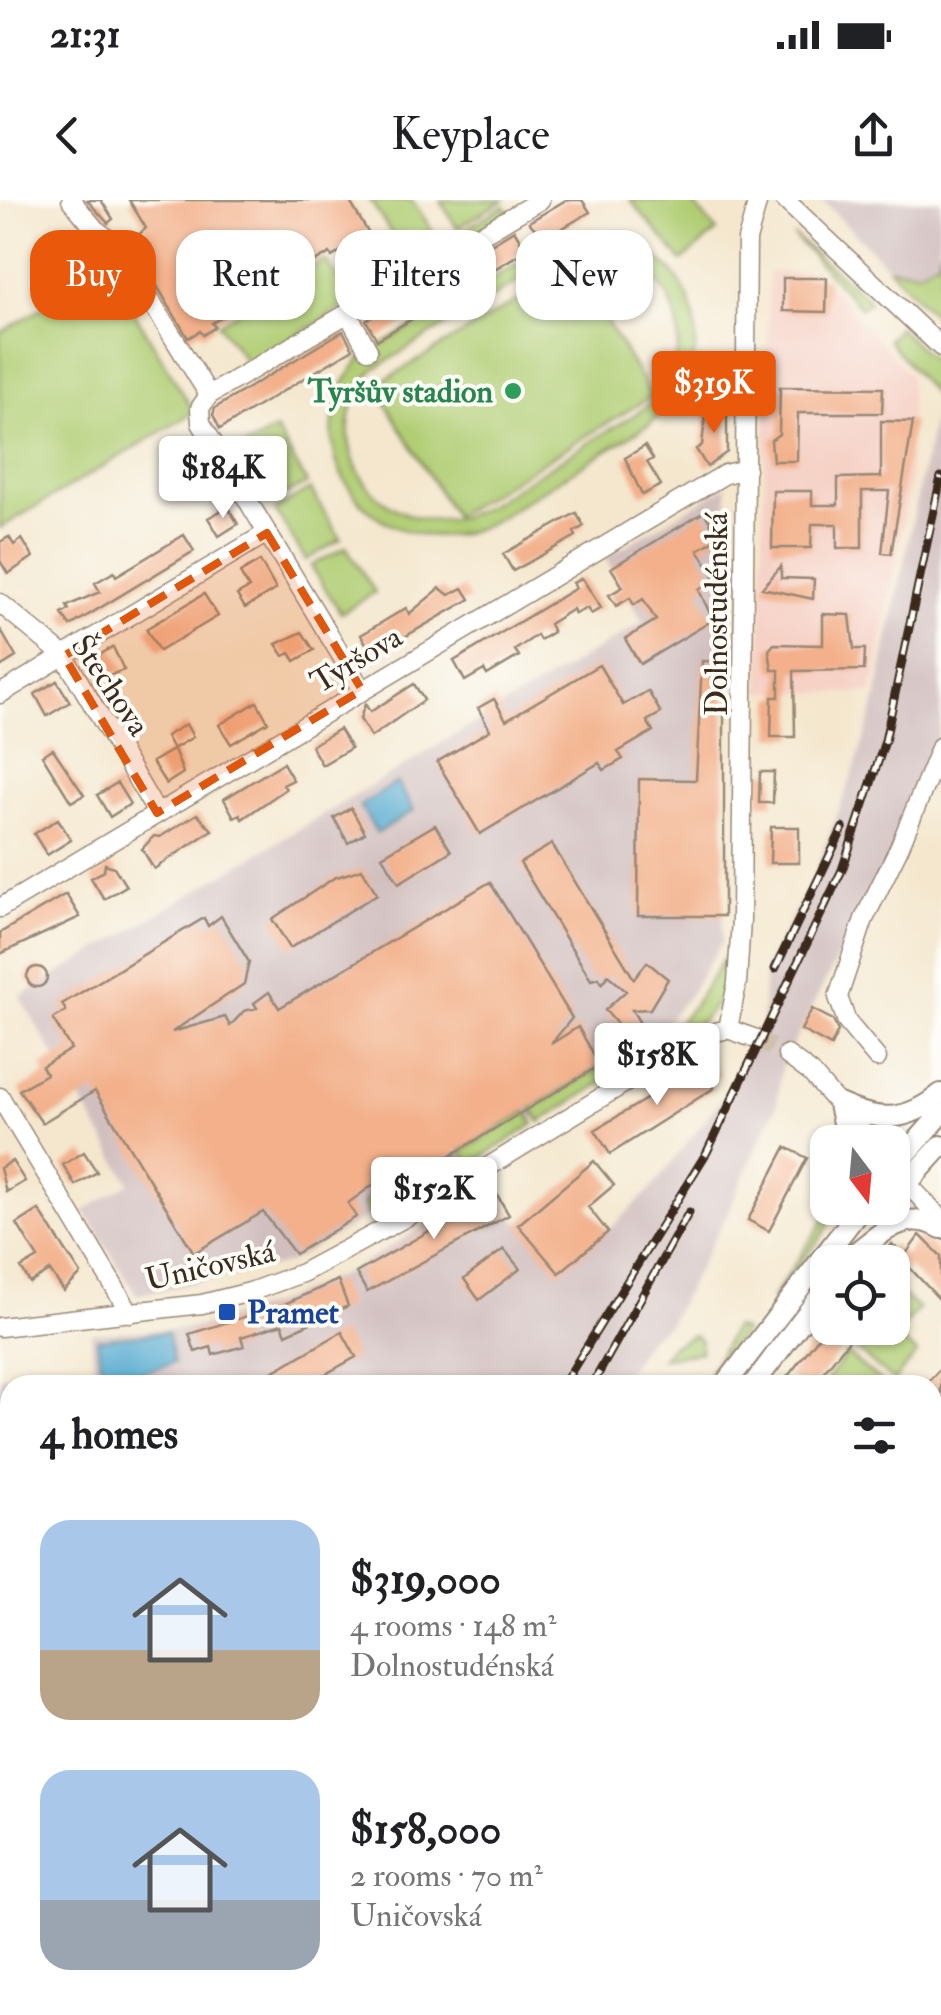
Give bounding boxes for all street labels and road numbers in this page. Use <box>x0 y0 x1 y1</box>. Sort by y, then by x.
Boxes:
street label: Dolnostudénská <box>697 511 737 716</box>
street label: Tyršova <box>304 617 410 703</box>
street label: Štechova <box>62 627 160 744</box>
street label: Uničovská <box>142 1231 280 1300</box>

